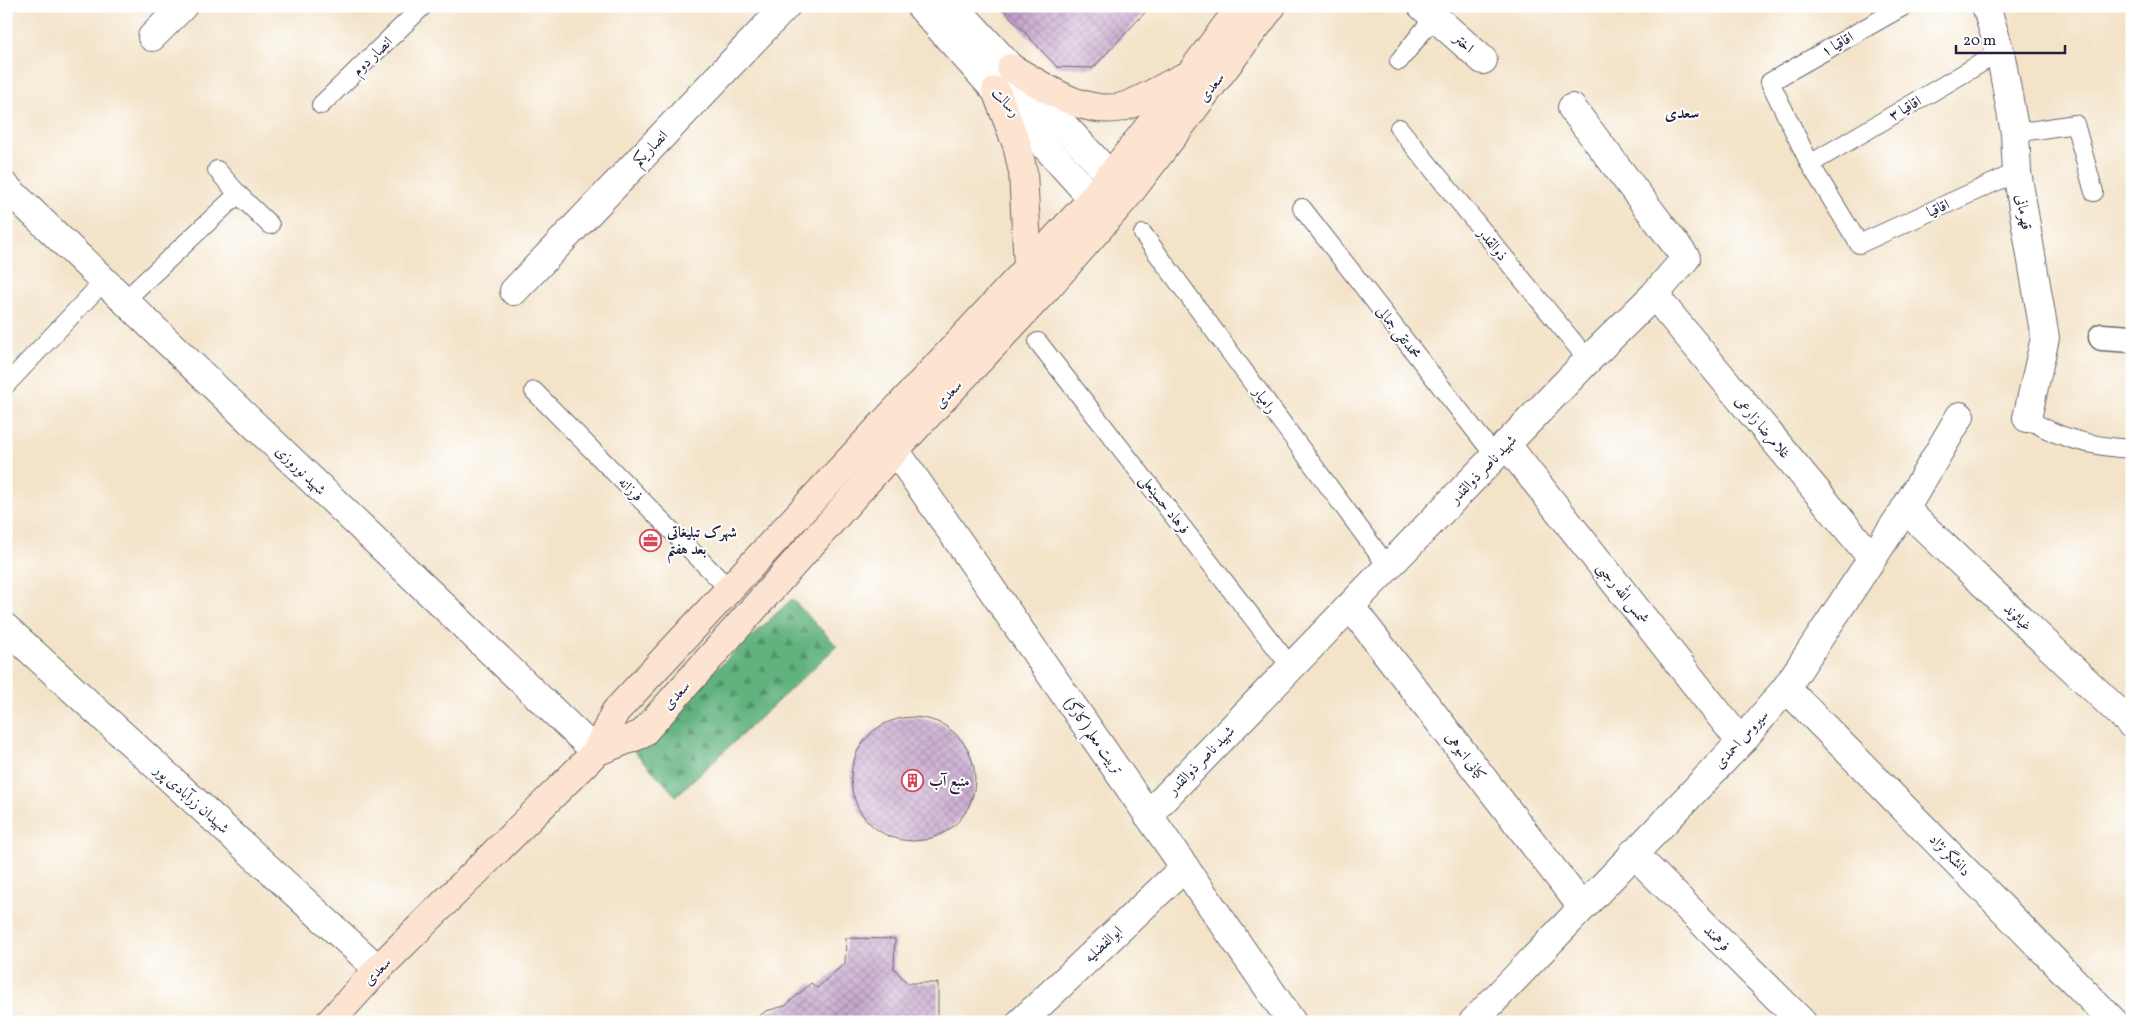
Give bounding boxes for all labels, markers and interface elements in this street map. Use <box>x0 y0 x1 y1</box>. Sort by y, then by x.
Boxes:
scale bar <box>1956 22 2064 54</box>
street label: اختر <box>1447 28 1478 59</box>
street label: اقاقیا ۱ <box>1818 28 1858 63</box>
text: 20 m <box>1963 31 1996 52</box>
street label: انصار دوم <box>348 33 399 82</box>
street label: سعدی <box>1194 69 1230 107</box>
street label: رسالت <box>986 83 1024 123</box>
street label: اقاقیا ۳ <box>1886 92 1926 127</box>
district label: سعدی <box>1665 103 1699 125</box>
street label: انصار یکم <box>629 126 675 173</box>
street label: قهرمانی <box>2009 193 2036 232</box>
street label: اقاقیا <box>1924 195 1953 224</box>
street label: ذوالقدر <box>1471 222 1512 266</box>
street label: محمدتقی جمالی <box>1370 302 1426 364</box>
street label: سعدی <box>930 376 968 414</box>
street label: رامیار <box>1246 382 1281 418</box>
street label: غلامرضا زارعی <box>1729 392 1795 464</box>
street label: شهید ناصر ذوالقدر <box>1444 431 1522 511</box>
street label: شهید نوروزی <box>270 442 330 501</box>
street label: فرهاد حسینعلی <box>1134 471 1194 539</box>
street label: فرزانه <box>613 473 647 507</box>
place label: شهرک تبلیغاتی بعد هفتم <box>666 523 737 564</box>
office icon: شهرک تبلیغاتی بعد هفتم <box>639 529 663 553</box>
street label: شمس الله رجبی <box>1591 557 1655 629</box>
street label: غیاثوند <box>1998 599 2036 637</box>
street label: سعدی <box>658 677 696 715</box>
street label: تربیت معلم (کارگر) <box>1056 693 1128 781</box>
street label: سیروس احمدی <box>1710 706 1774 774</box>
street label: شهید ناصر ذوالقدر <box>1162 722 1240 802</box>
street label: کیانی انبوهی <box>1439 728 1490 786</box>
street label: شهیدان زرآبادی پور <box>147 759 233 839</box>
building icon: منبع آب <box>901 769 925 793</box>
place label: منبع آب <box>929 772 970 795</box>
street label: دانشگر نژاد <box>1923 830 1974 882</box>
street label: فرهمند <box>1698 921 1734 957</box>
street label: ابوالفضلیه <box>1080 922 1128 968</box>
street label: سعدی <box>359 953 397 991</box>

